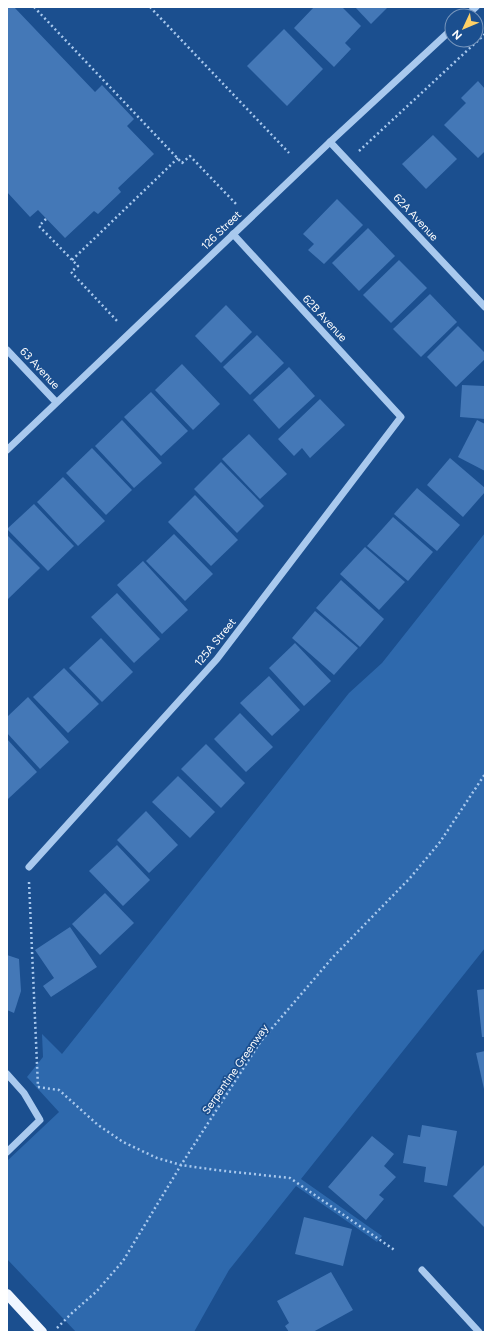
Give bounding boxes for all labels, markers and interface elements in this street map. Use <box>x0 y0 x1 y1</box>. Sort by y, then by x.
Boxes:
north arrow <box>444 8 484 48</box>
text: N <box>450 27 465 42</box>
street label: 62A Avenue <box>391 191 441 244</box>
street label: 126 Street <box>199 208 244 253</box>
street label: 62B Avenue <box>300 292 350 344</box>
street label: 63 Avenue <box>17 345 62 392</box>
street label: 125A Street <box>192 616 239 669</box>
street label: Serpentine Greenway <box>199 1022 271 1117</box>

